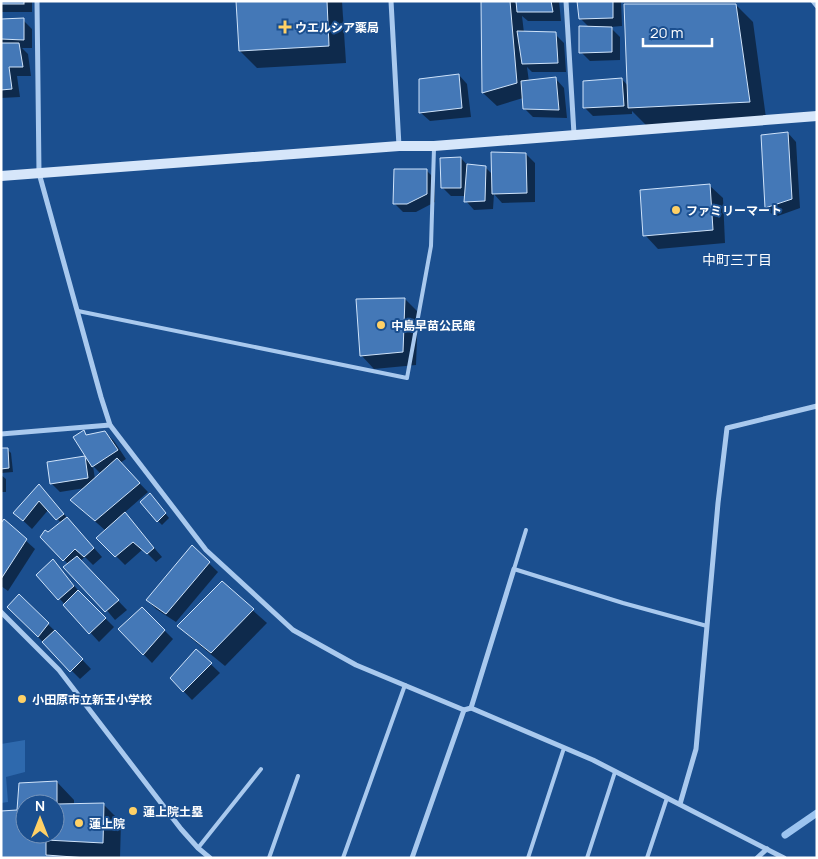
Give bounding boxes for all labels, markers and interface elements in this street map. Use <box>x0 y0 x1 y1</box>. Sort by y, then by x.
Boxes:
scale bar <box>643 15 712 47</box>
place label: ウエルシア薬局 <box>295 19 379 36</box>
marker: ウエルシア薬局 <box>279 21 291 33</box>
text: 20 m <box>650 22 683 43</box>
place label: ファミリーマート <box>686 202 782 219</box>
marker: ファミリーマート <box>670 204 682 216</box>
district label: 中町三丁目 <box>702 250 772 269</box>
place label: 中島早苗公民館 <box>391 317 475 334</box>
marker: 中島早苗公民館 <box>375 319 387 331</box>
place label: 小田原市立新玉小学校 <box>32 691 152 708</box>
marker: 小田原市立新玉小学校 <box>16 693 28 705</box>
north arrow <box>15 794 65 844</box>
text: N <box>35 796 45 815</box>
place label: 蓮上院土塁 <box>143 803 203 820</box>
marker: 蓮上院土塁 <box>127 805 139 817</box>
place label: 蓮上院 <box>89 815 125 832</box>
marker: 蓮上院 <box>73 817 85 829</box>

